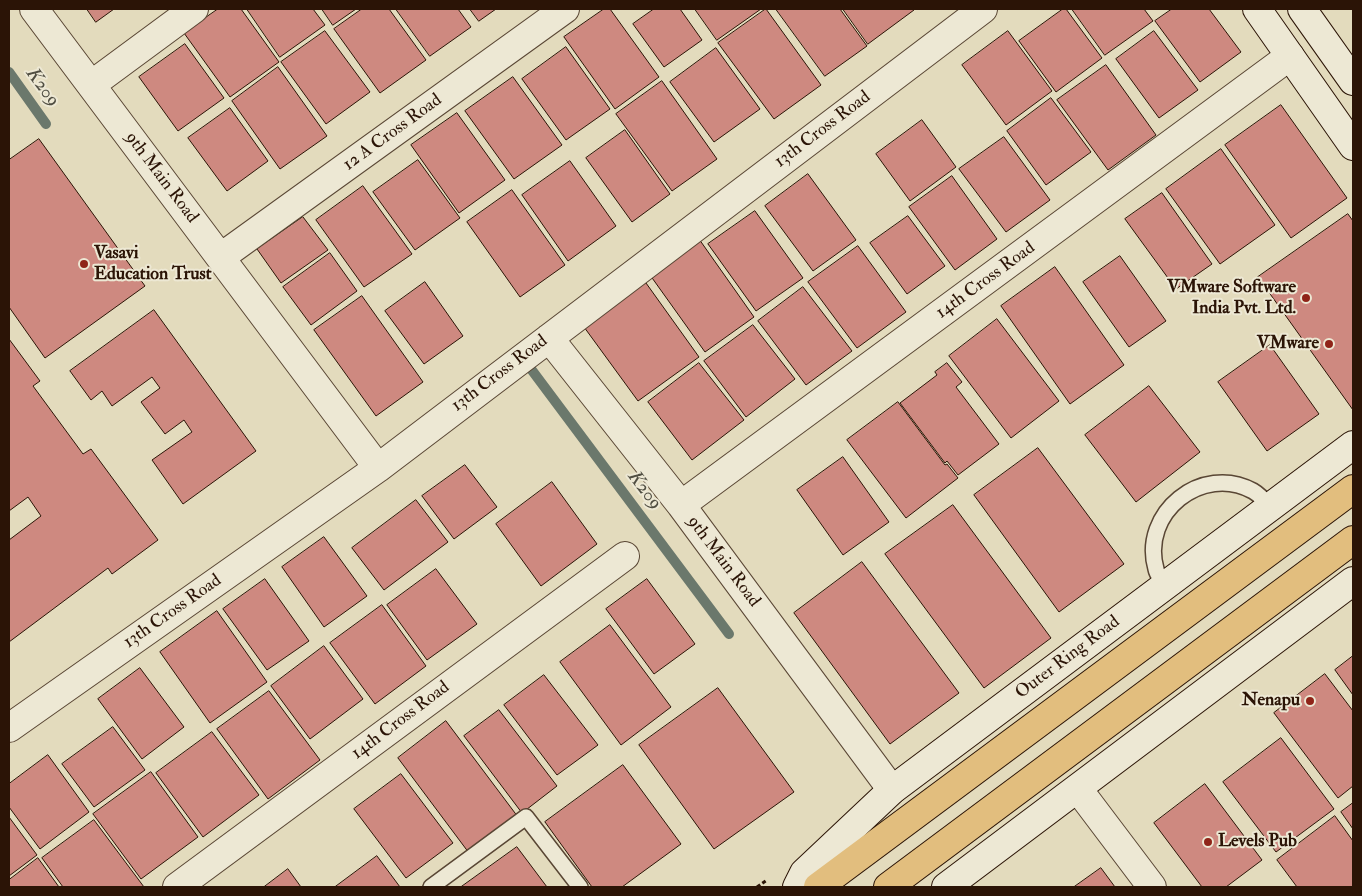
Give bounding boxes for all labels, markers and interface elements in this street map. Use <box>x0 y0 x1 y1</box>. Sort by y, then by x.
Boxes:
water label: K209 <box>20 64 64 112</box>
street label: 13th Cross Road <box>771 87 875 173</box>
street label: 12 A Cross Road <box>339 90 447 176</box>
street label: 9th Main Road <box>120 128 202 228</box>
street label: 14th Cross Road <box>932 238 1040 324</box>
place label: Vasavi Education Trust <box>94 243 212 286</box>
marker: Vasavi Education Trust <box>78 258 90 270</box>
place label: VMware Software India Pvt. Ltd. <box>1167 277 1296 320</box>
marker: VMware Software India Pvt. Ltd. <box>1300 292 1312 304</box>
street label: 13th Cross Road <box>448 331 552 417</box>
place label: VMware <box>1257 333 1319 355</box>
marker: VMware <box>1323 338 1335 350</box>
water label: K209 <box>622 467 666 515</box>
street label: 9th Main Road <box>682 512 764 612</box>
street label: 13th Cross Road <box>120 570 226 654</box>
street label: Outer Ring Road <box>1012 612 1124 704</box>
street label: 14th Cross Road <box>348 677 454 765</box>
place label: Nenapu <box>1242 690 1300 712</box>
marker: Nenapu <box>1304 695 1316 707</box>
place label: Levels Pub <box>1218 831 1297 853</box>
marker: Levels Pub <box>1202 836 1214 848</box>

